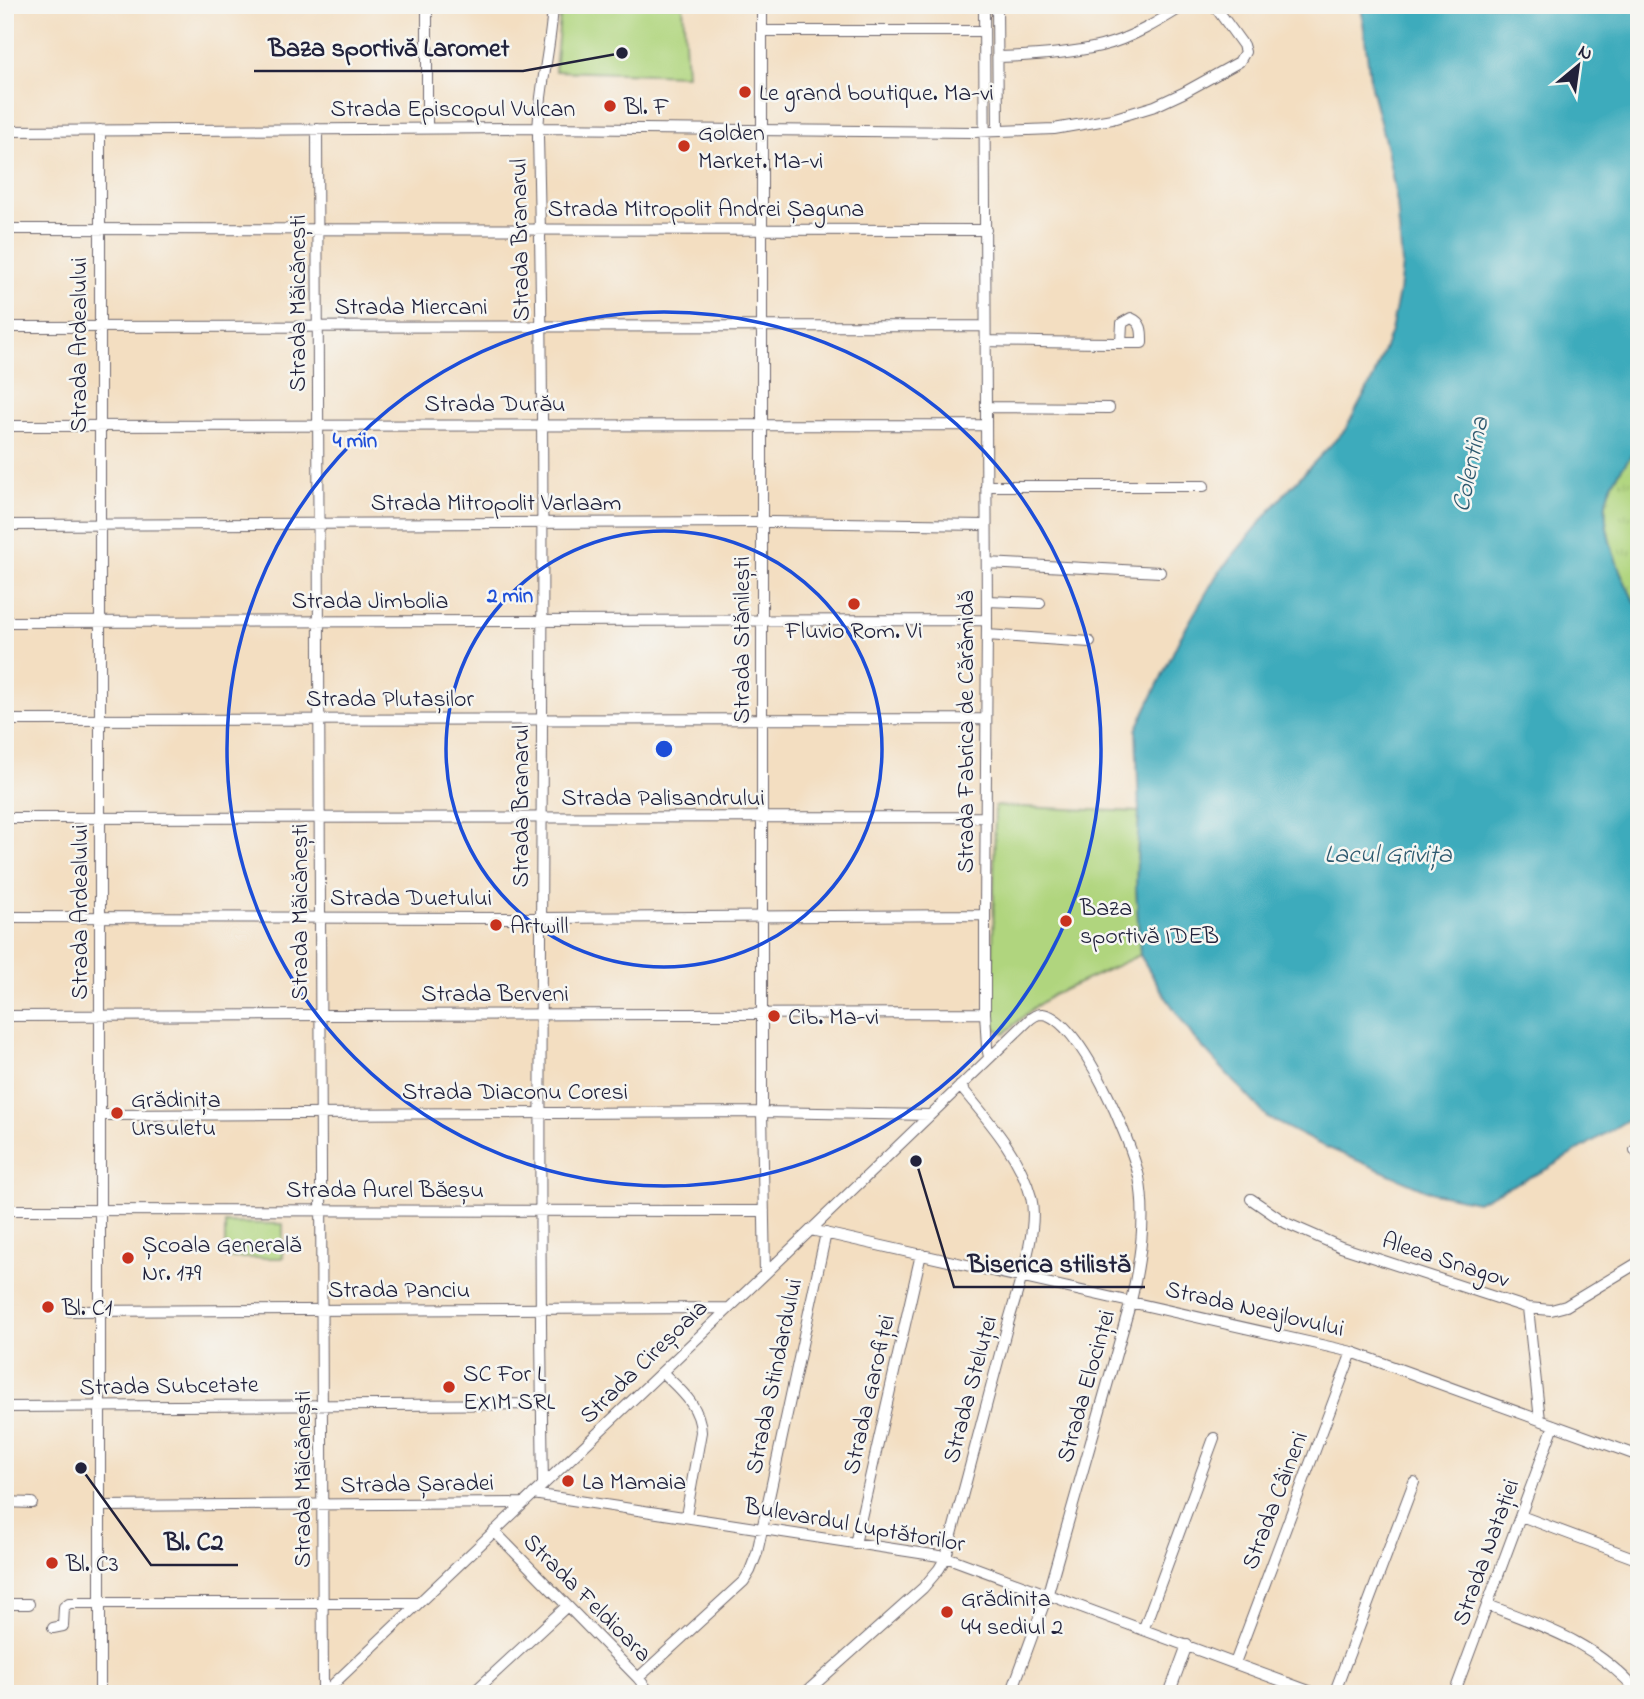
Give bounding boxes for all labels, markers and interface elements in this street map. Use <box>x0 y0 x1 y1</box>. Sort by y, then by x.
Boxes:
callout: Baza sportivă Laromet <box>254 24 523 71</box>
text: Baza sportivă Laromet <box>268 31 510 69</box>
north arrow <box>1542 32 1612 102</box>
text: N <box>1573 38 1597 68</box>
place label: Le grand boutique. Ma-vi <box>759 77 994 112</box>
marker: Le grand boutique. Ma-vi <box>737 84 753 100</box>
place label: Bl. F <box>623 91 670 126</box>
street label: Strada Episcopul Vulcan <box>331 93 575 128</box>
marker: Bl. F <box>602 98 618 114</box>
place label: Golden Market. Ma-vi <box>698 117 823 180</box>
marker: Golden Market. Ma-vi <box>676 138 692 154</box>
street label: Strada Branarul <box>503 158 540 322</box>
street label: Strada Mitropolit Andrei Șaguna <box>548 193 864 228</box>
street label: Strada Măicănești <box>282 214 317 392</box>
street label: Strada Ardealului <box>63 257 98 433</box>
street label: Strada Miercani <box>334 291 488 326</box>
street label: Strada Durău <box>425 388 565 423</box>
water label: Colentina <box>1443 413 1501 516</box>
text: 4 min <box>333 427 377 457</box>
street label: Strada Mitropolit Varlaam <box>371 487 621 522</box>
street label: Strada Stănilești <box>726 556 761 724</box>
text: 2 min <box>486 582 533 612</box>
street label: Strada Jimbolia <box>292 585 448 620</box>
street label: Strada Fabrica de Cărămidă <box>950 591 985 873</box>
marker: Fluvio Rom. Vi <box>846 596 862 612</box>
place label: Fluvio Rom. Vi <box>784 615 923 650</box>
street label: Strada Plutașilor <box>306 683 475 718</box>
street label: Strada Branarul <box>505 725 540 887</box>
centre of rings <box>652 737 676 761</box>
street label: Strada Palisandrului <box>561 782 765 817</box>
street label: Strada Măicănești <box>284 823 319 1001</box>
street label: Strada Ardealului <box>64 824 99 1000</box>
water label: Lacul Grivița <box>1324 837 1453 875</box>
street label: Strada Duetului <box>330 882 492 917</box>
place label: Baza sportivă IDEB <box>1079 892 1219 955</box>
place label: Artwill <box>510 910 568 945</box>
marker: Baza sportivă IDEB <box>1058 913 1074 929</box>
marker: Artwill <box>488 917 504 933</box>
street label: Strada Berveni <box>421 978 569 1013</box>
place label: Cib. Ma-vi <box>788 1001 879 1036</box>
marker: Cib. Ma-vi <box>766 1008 782 1024</box>
street label: Strada Diaconu Coresi <box>402 1076 628 1111</box>
place label: Grădinița Ursuletu <box>131 1084 221 1147</box>
marker: Grădinița Ursuletu <box>109 1105 125 1121</box>
street label: Strada Aurel Băeșu <box>286 1174 484 1209</box>
street label: Aleea Snagov <box>1377 1224 1514 1299</box>
place label: Școala Generală Nr. 179 <box>142 1229 301 1292</box>
callout: Biserica stilistă <box>954 1240 1145 1287</box>
text: Biserica stilistă <box>967 1247 1131 1285</box>
marker: Școala Generală Nr. 179 <box>120 1250 136 1266</box>
street label: Strada Neajlovului <box>1162 1273 1347 1348</box>
street label: Strada Panciu <box>328 1274 470 1309</box>
street label: Strada Stindardului <box>738 1276 813 1477</box>
place label: Bl. C1 <box>61 1292 113 1327</box>
street label: Strada Cireșoaia <box>573 1292 717 1433</box>
marker: Bl. C1 <box>40 1299 56 1315</box>
street label: Strada Elocinței <box>1049 1306 1126 1467</box>
street label: Strada Garofiței <box>835 1311 906 1478</box>
street label: Strada Steluței <box>935 1312 1008 1467</box>
place label: SC For L EXIM SRL <box>463 1358 555 1421</box>
street label: Strada Subcetate <box>79 1368 259 1407</box>
marker: SC For L EXIM SRL <box>441 1379 457 1395</box>
street label: Strada Măicănești <box>287 1390 322 1568</box>
street label: Strada Câineni <box>1234 1427 1319 1575</box>
place label: La Mamaia <box>582 1466 686 1501</box>
street label: Strada Șaradei <box>340 1467 494 1504</box>
marker: La Mamaia <box>560 1473 576 1489</box>
street label: Strada Natației <box>1445 1475 1530 1631</box>
street label: Bulevardul Luptătorilor <box>740 1490 968 1563</box>
callout: Bl. C2 <box>151 1518 238 1565</box>
text: Bl. C2 <box>163 1525 224 1563</box>
street label: Strada Feldioara <box>514 1526 659 1671</box>
place label: Bl. C3 <box>65 1548 119 1583</box>
marker: Bl. C3 <box>44 1555 60 1571</box>
place label: Grădinița 44 sediul 2 <box>961 1583 1063 1646</box>
marker: Grădinița 44 sediul 2 <box>939 1604 955 1620</box>

